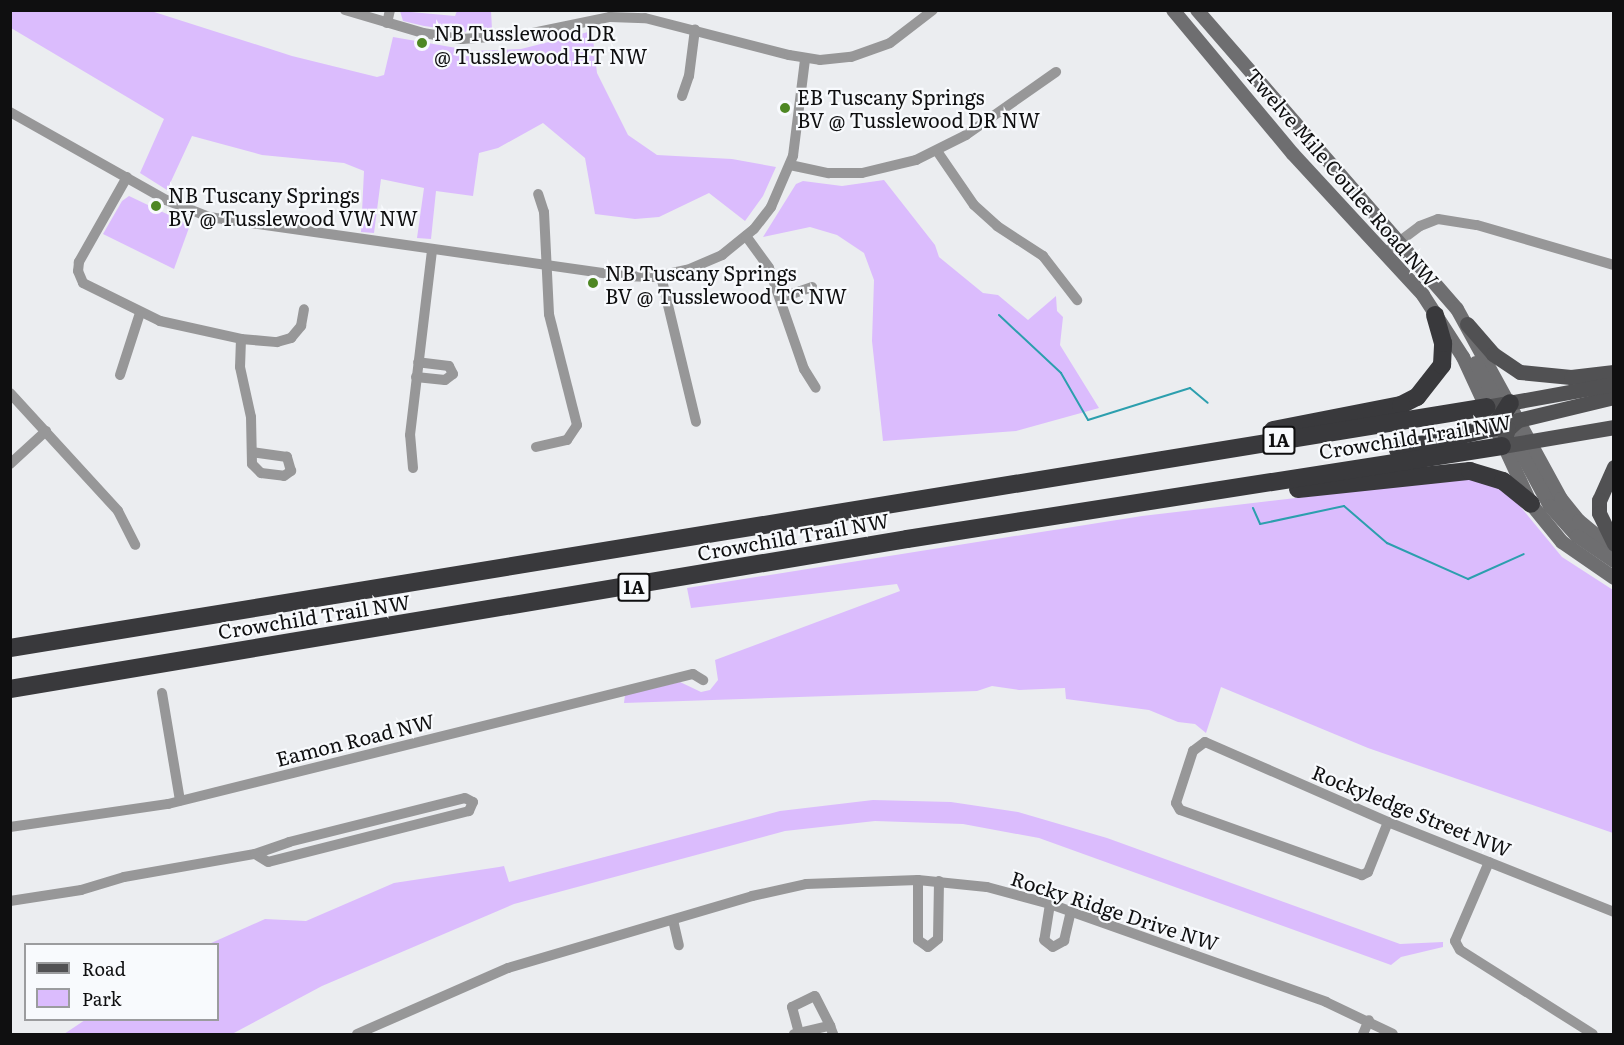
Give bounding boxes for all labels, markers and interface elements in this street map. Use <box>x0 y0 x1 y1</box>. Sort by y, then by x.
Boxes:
place label: NB Tusslewood DR @ Tusslewood HT NW <box>434 20 647 67</box>
marker: NB Tusslewood DR @ Tusslewood HT NW <box>415 36 429 50</box>
street label: Twelve Mile Coulee Road NW <box>1242 63 1444 291</box>
place label: EB Tuscany Springs BV @ Tusslewood DR NW <box>797 84 1040 131</box>
marker: EB Tuscany Springs BV @ Tusslewood DR NW <box>778 101 792 115</box>
place label: NB Tuscany Springs BV @ Tusslewood VW NW <box>168 183 418 230</box>
marker: NB Tuscany Springs BV @ Tusslewood VW NW <box>149 199 163 213</box>
place label: NB Tuscany Springs BV @ Tusslewood TC NW <box>605 260 847 307</box>
marker: NB Tuscany Springs BV @ Tusslewood TC NW <box>586 276 600 290</box>
street label: Crowchild Trail NW <box>1317 409 1513 463</box>
road number: 1A <box>1261 425 1297 455</box>
street label: Crowchild Trail NW <box>695 507 891 565</box>
road number: 1A <box>616 572 652 602</box>
street label: Crowchild Trail NW <box>216 589 412 643</box>
street label: Eamon Road NW <box>273 708 437 770</box>
street label: Rockyledge Street NW <box>1309 759 1515 861</box>
street label: Rocky Ridge Drive NW <box>1008 865 1222 955</box>
legend <box>24 943 219 1021</box>
text: Road <box>82 955 126 982</box>
text: Park <box>82 985 121 1012</box>

